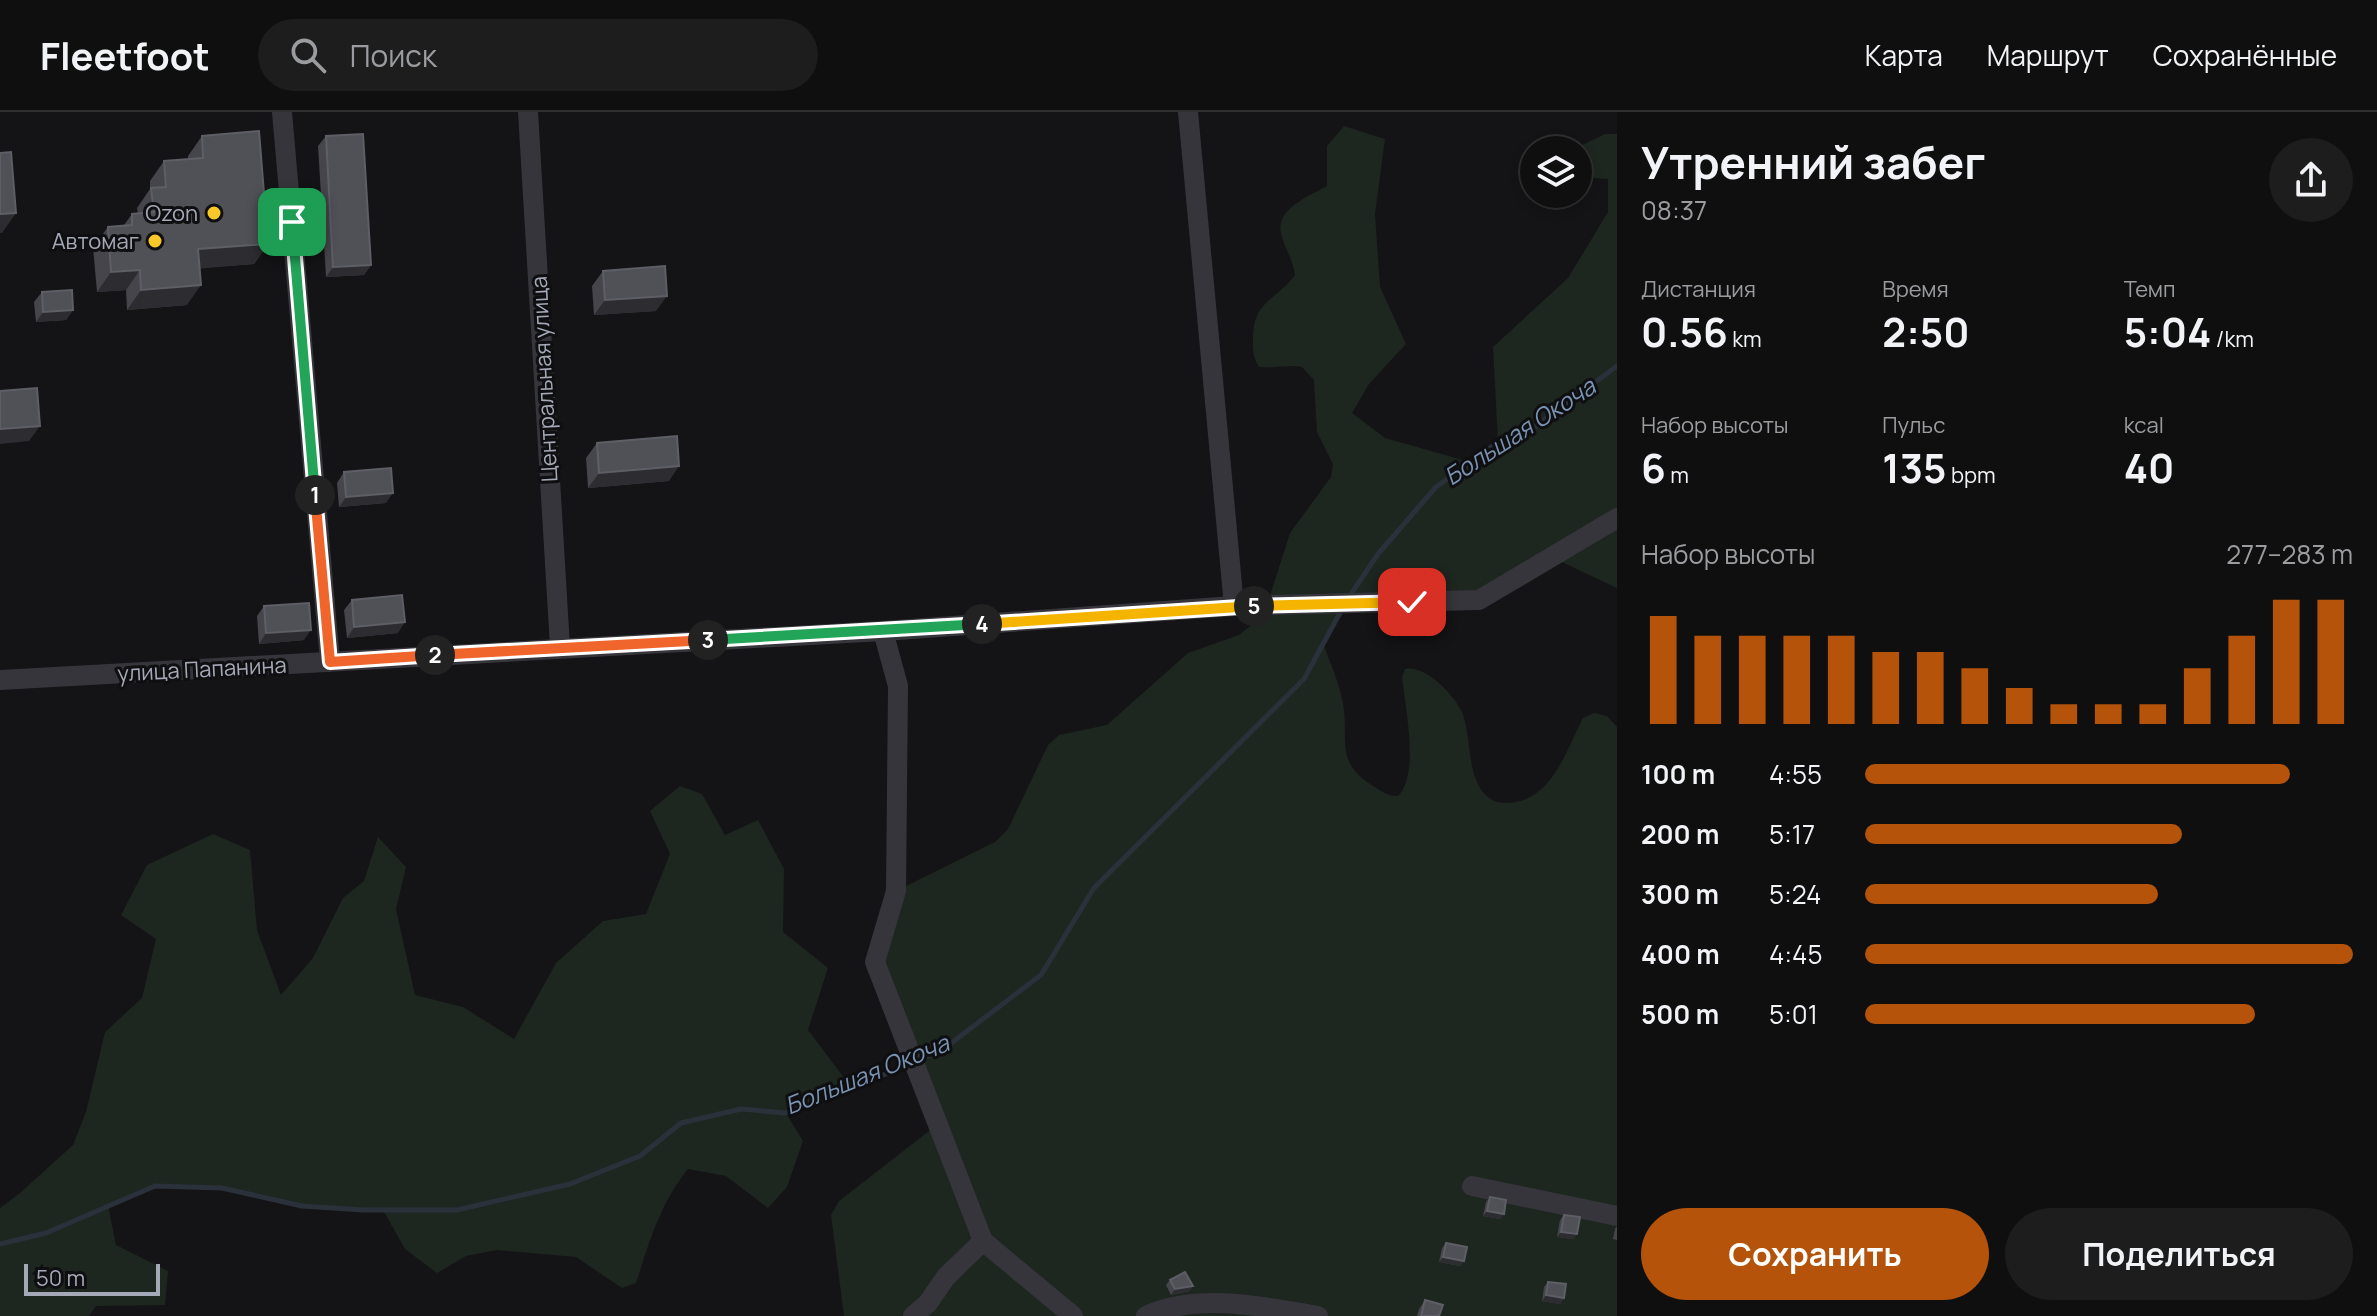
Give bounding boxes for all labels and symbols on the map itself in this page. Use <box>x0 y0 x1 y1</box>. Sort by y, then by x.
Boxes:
pin <box>258 188 326 256</box>
place label: Ozon <box>145 198 198 228</box>
marker: Ozon <box>205 204 223 222</box>
place label: Автомаг <box>52 226 139 256</box>
marker: Автомаг <box>146 232 164 250</box>
street label: Центральная улица <box>524 275 564 483</box>
water label: Большая Окоча <box>1437 369 1603 492</box>
pin: 1 <box>295 475 335 515</box>
pin <box>1378 568 1446 636</box>
pin: 5 <box>1234 586 1274 626</box>
pin: 4 <box>962 604 1002 644</box>
pin: 3 <box>688 620 728 660</box>
pin: 2 <box>415 635 455 675</box>
street label: улица Папанина <box>117 650 287 688</box>
water label: Большая Окоча <box>780 1025 955 1122</box>
scale bar <box>24 1260 160 1296</box>

